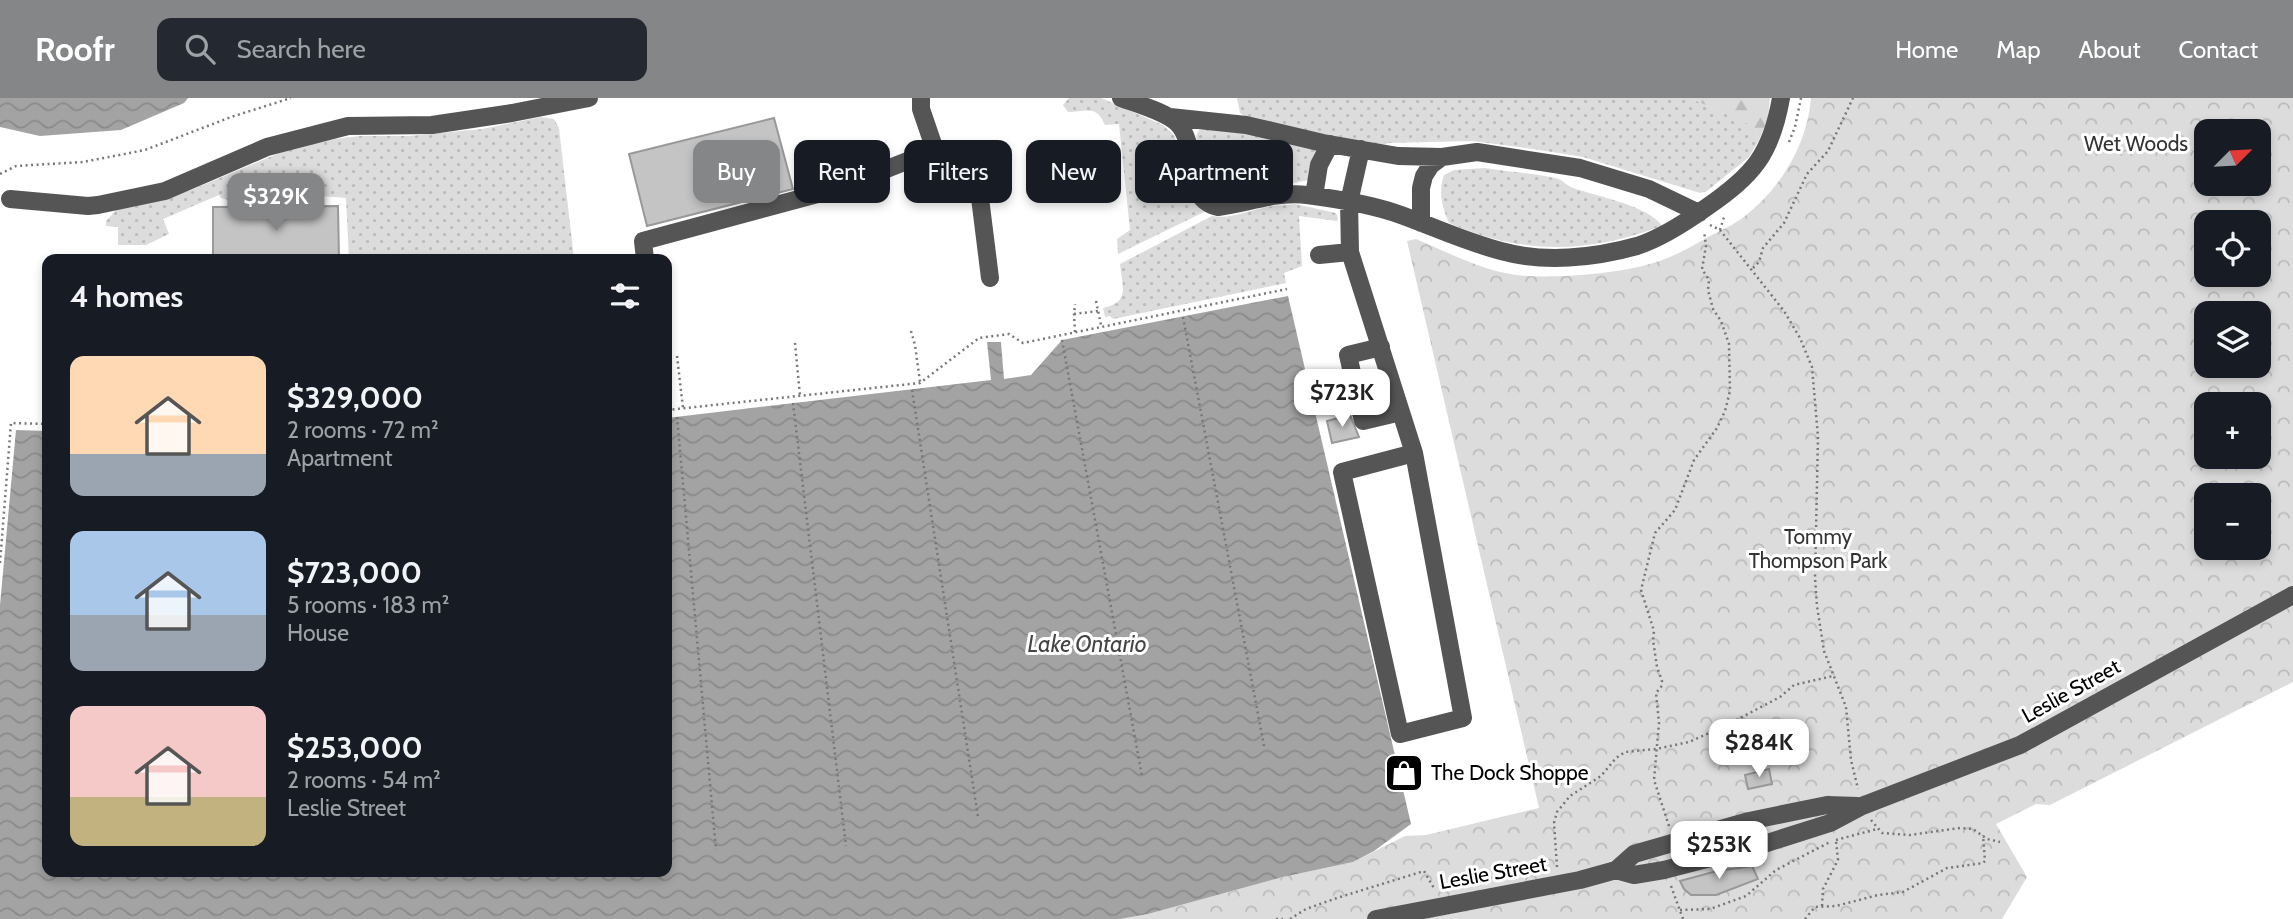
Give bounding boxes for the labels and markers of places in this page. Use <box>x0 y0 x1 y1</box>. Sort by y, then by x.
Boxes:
pin: $329K <box>227 174 325 233</box>
pin: $723K <box>1293 370 1391 429</box>
pin: $284K <box>1710 720 1808 779</box>
shop icon: The Dock Shoppe <box>1383 752 1425 794</box>
place label: The Dock Shoppe <box>1431 760 1589 785</box>
pin: $253K <box>1670 822 1768 881</box>

